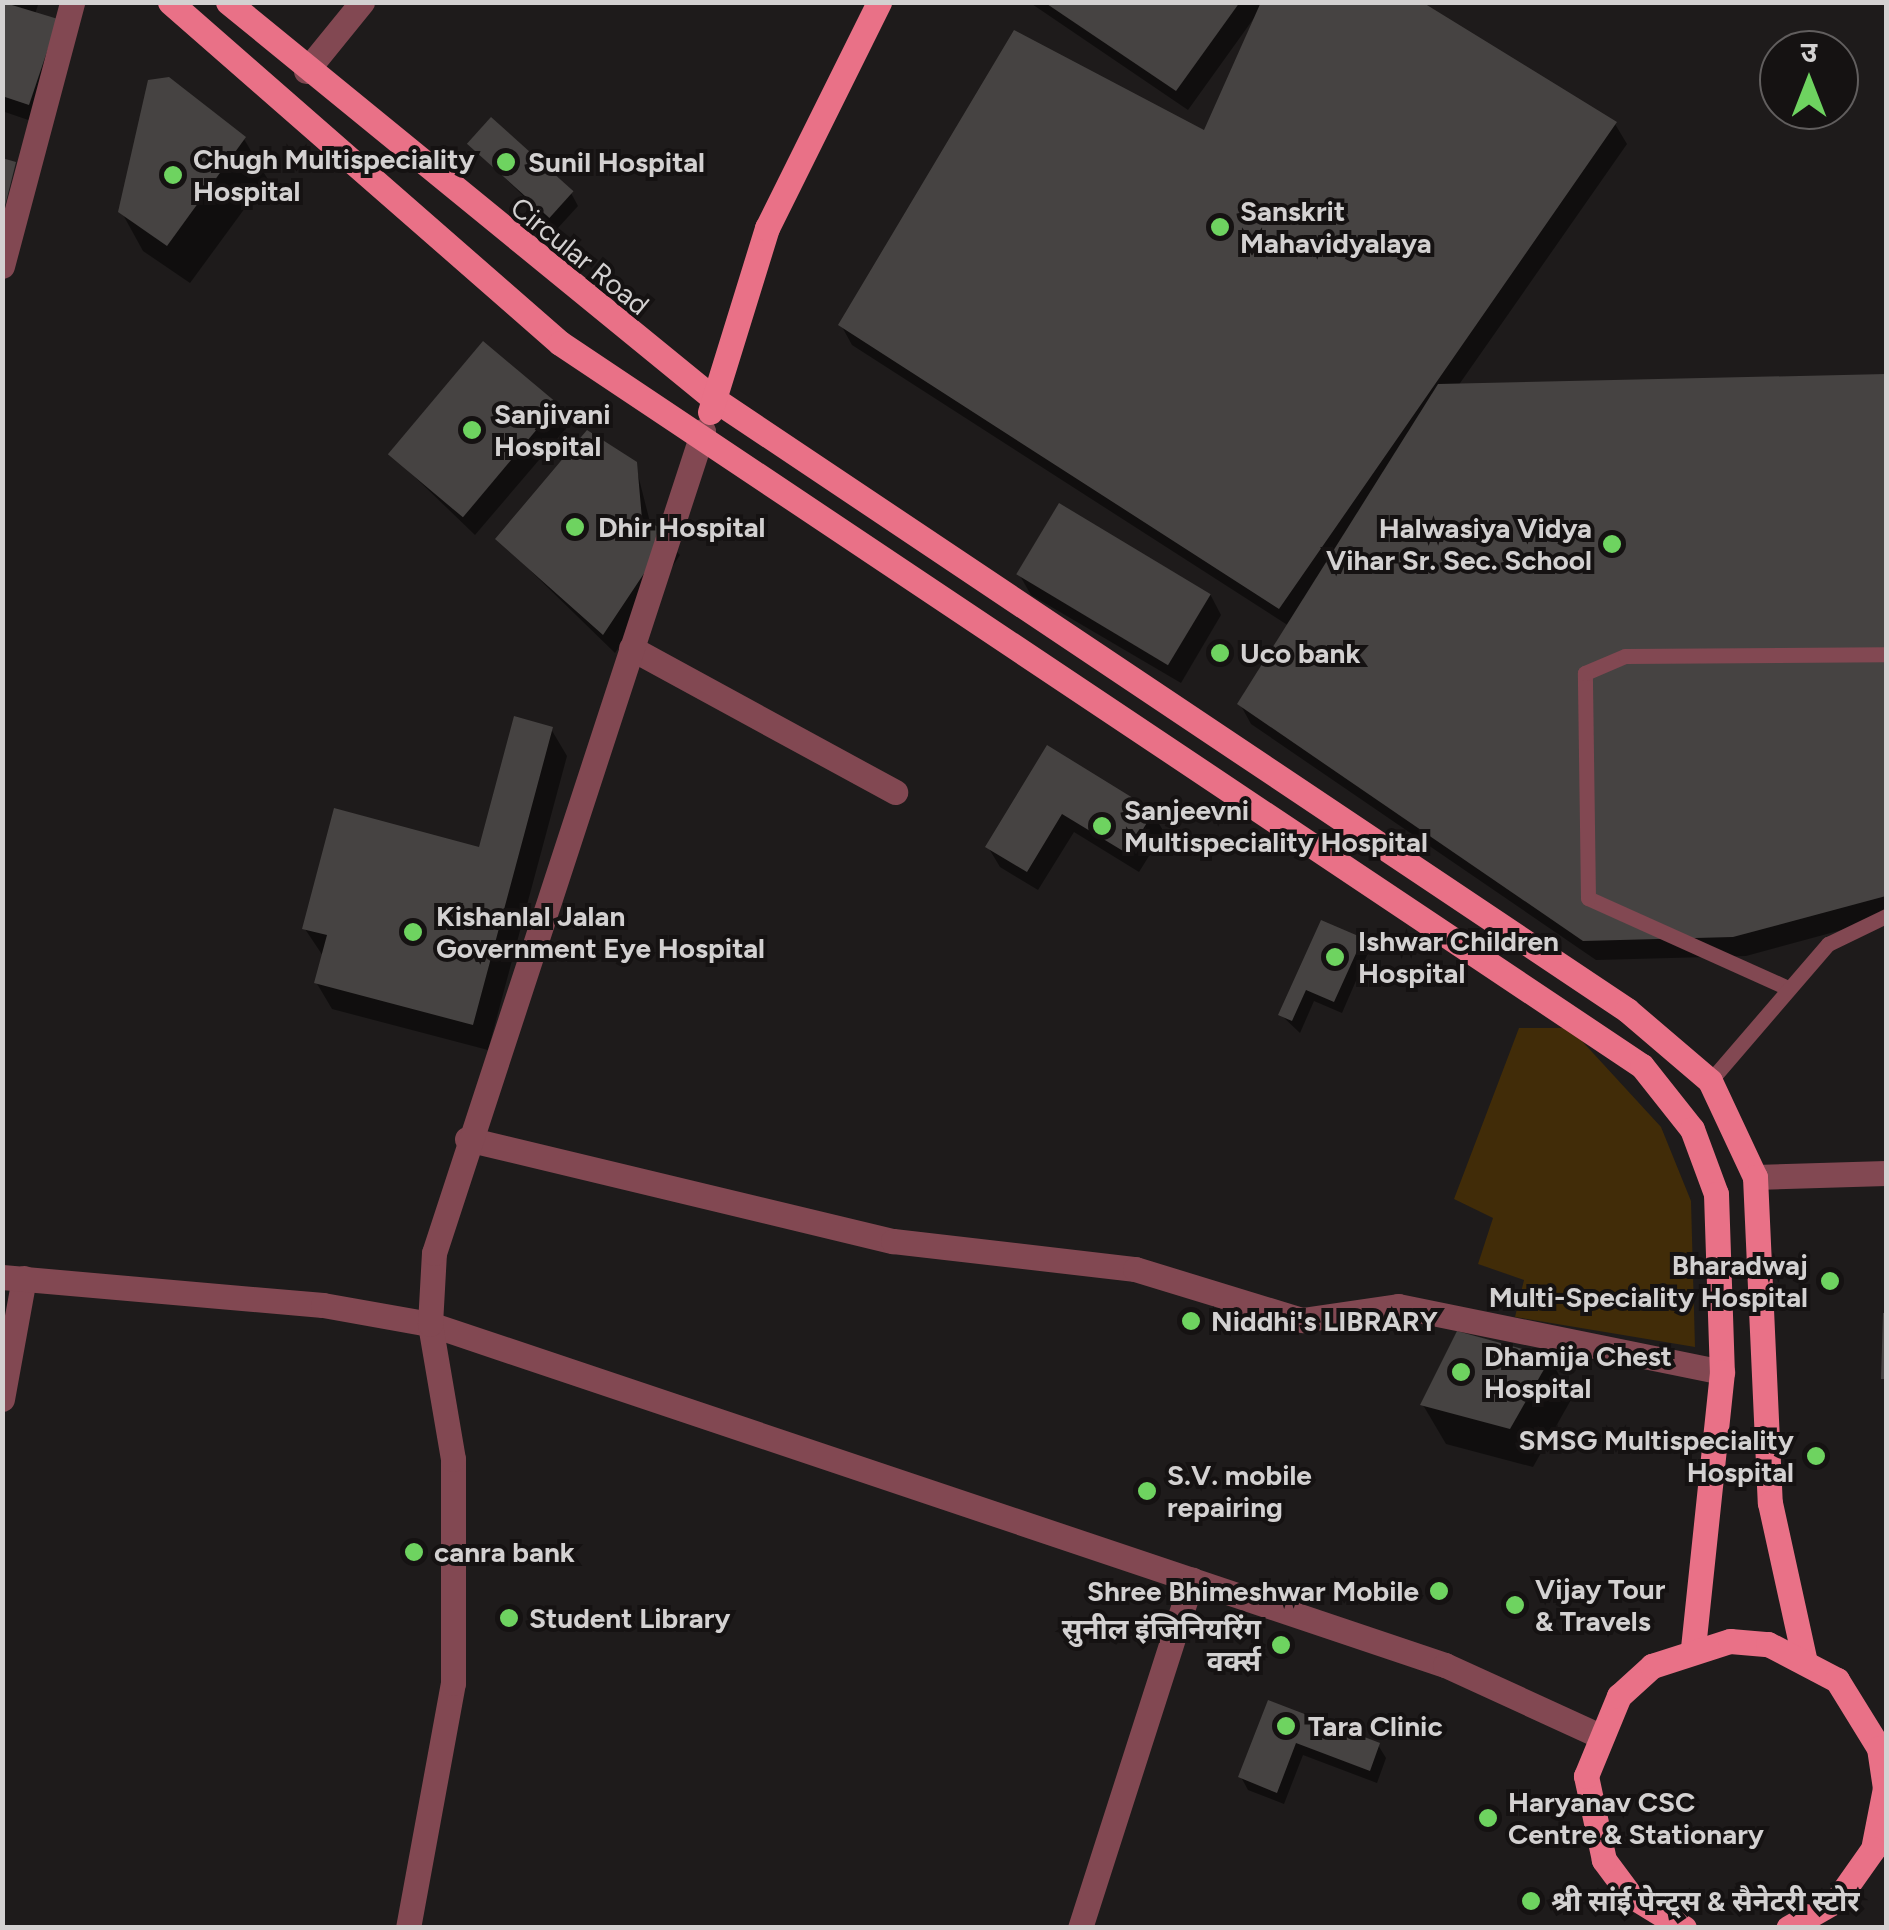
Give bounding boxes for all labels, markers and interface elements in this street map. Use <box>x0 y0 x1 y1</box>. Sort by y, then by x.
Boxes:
north arrow <box>1759 30 1859 130</box>
text: उ <box>1801 35 1817 69</box>
place label: Chugh Multispeciality Hospital <box>193 142 475 208</box>
place label: Sunil Hospital <box>528 145 705 179</box>
marker: Sunil Hospital <box>493 149 519 175</box>
marker: Chugh Multispeciality Hospital <box>162 164 184 186</box>
street label: Circular Road <box>504 190 656 322</box>
place label: Sanskrit Mahavidyalaya <box>1240 194 1432 260</box>
marker: Sanskrit Mahavidyalaya <box>1209 216 1231 238</box>
place label: Sanjivani Hospital <box>494 397 611 463</box>
marker: Sanjivani Hospital <box>459 417 485 443</box>
place label: Dhir Hospital <box>598 510 765 544</box>
place label: Halwasiya Vidya Vihar Sr. Sec. School <box>1326 511 1592 577</box>
marker: Dhir Hospital <box>562 514 588 540</box>
marker: Halwasiya Vidya Vihar Sr. Sec. School <box>1601 533 1623 555</box>
place label: Uco bank <box>1240 636 1361 670</box>
marker: Uco bank <box>1209 642 1231 664</box>
place label: Sanjeevni Multispeciality Hospital <box>1124 793 1428 859</box>
marker: Sanjeevni Multispeciality Hospital <box>1089 813 1115 839</box>
place label: Kishanlal Jalan Government Eye Hospital <box>436 899 765 965</box>
marker: Kishanlal Jalan Government Eye Hospital <box>400 919 426 945</box>
place label: Ishwar Children Hospital <box>1358 924 1559 990</box>
marker: Ishwar Children Hospital <box>1322 944 1348 970</box>
place label: Bharadwaj Multi-Speciality Hospital <box>1489 1248 1808 1314</box>
marker: Bharadwaj Multi-Speciality Hospital <box>1817 1268 1843 1294</box>
place label: Niddhi's LIBRARY <box>1211 1304 1438 1338</box>
marker: Niddhi's LIBRARY <box>1180 1310 1202 1332</box>
place label: Dhamija Chest Hospital <box>1484 1339 1672 1405</box>
marker: Dhamija Chest Hospital <box>1448 1359 1474 1385</box>
place label: SMSG Multispeciality Hospital <box>1519 1423 1794 1489</box>
marker: SMSG Multispeciality Hospital <box>1803 1443 1829 1469</box>
place label: S.V. mobile repairing <box>1167 1458 1312 1524</box>
marker: S.V. mobile repairing <box>1136 1480 1158 1502</box>
place label: canra bank <box>434 1535 575 1569</box>
marker: canra bank <box>403 1541 425 1563</box>
place label: Vijay Tour & Travels <box>1535 1572 1665 1638</box>
place label: Shree Bhimeshwar Mobile <box>1087 1574 1419 1608</box>
marker: Shree Bhimeshwar Mobile <box>1428 1580 1450 1602</box>
marker: Vijay Tour & Travels <box>1504 1594 1526 1616</box>
place label: Student Library <box>529 1601 730 1635</box>
marker: Student Library <box>498 1607 520 1629</box>
place label: सुनील इंजिनियरिंग वर्क्स <box>1062 1612 1261 1678</box>
marker: सुनील इंजिनियरिंग वर्क्स <box>1270 1634 1292 1656</box>
place label: Tara Clinic <box>1308 1709 1443 1743</box>
marker: Tara Clinic <box>1273 1713 1299 1739</box>
place label: Haryanav CSC Centre & Stationary <box>1508 1785 1764 1851</box>
marker: Haryanav CSC Centre & Stationary <box>1477 1807 1499 1829</box>
place label: श्री सांई पेन्ट्स & सैनेटरी स्टोर <box>1551 1884 1860 1918</box>
marker: श्री सांई पेन्ट्स & सैनेटरी स्टोर <box>1520 1890 1542 1912</box>

